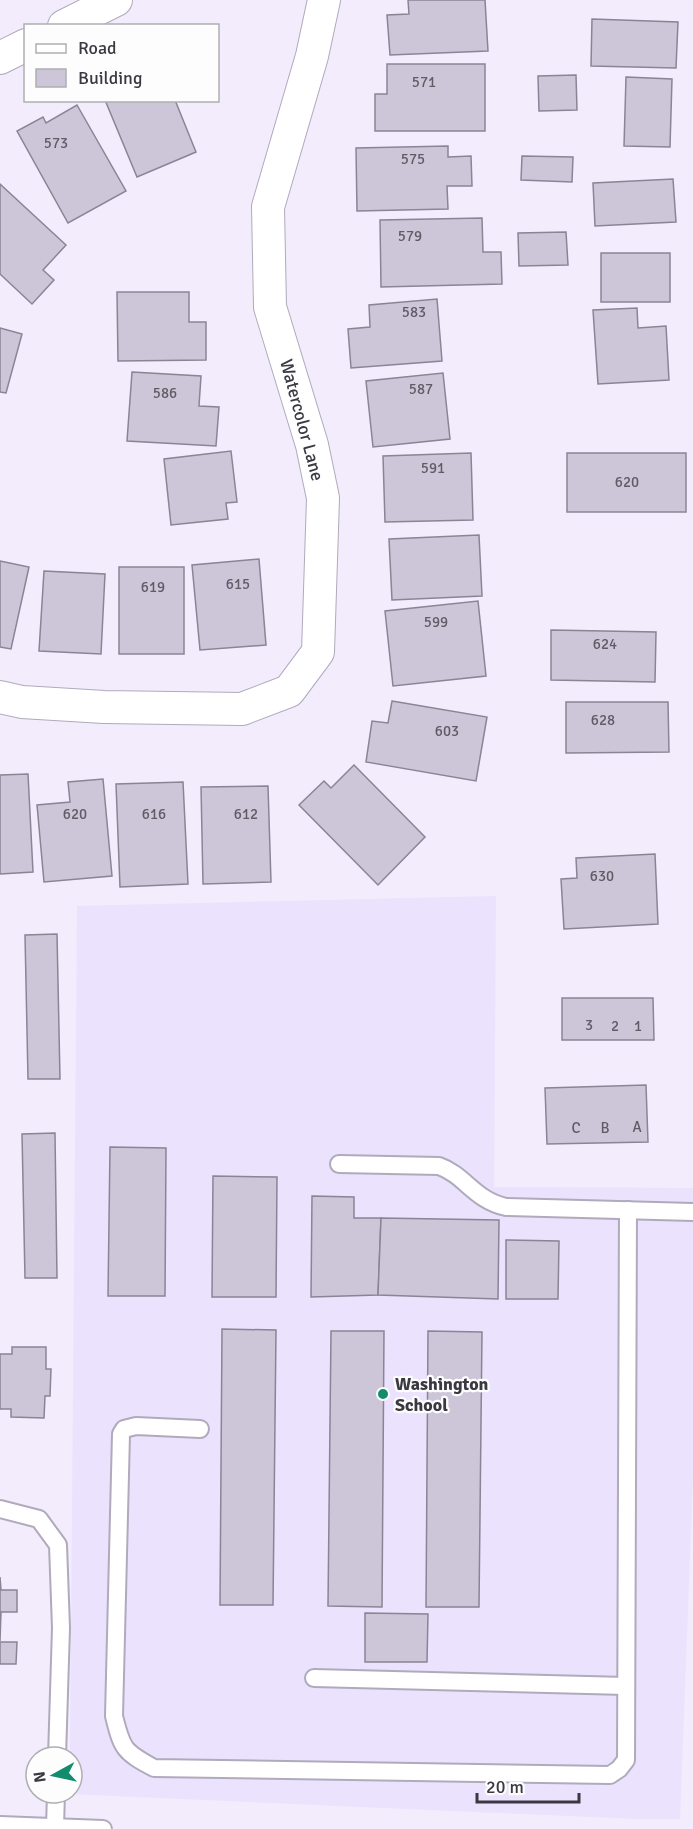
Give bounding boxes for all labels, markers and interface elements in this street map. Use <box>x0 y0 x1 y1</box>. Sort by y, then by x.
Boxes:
legend <box>24 24 219 102</box>
text: Road <box>78 37 117 59</box>
text: Building <box>78 67 142 89</box>
house number: 571 <box>412 73 436 91</box>
house number: 573 <box>44 134 68 152</box>
house number: 575 <box>401 150 425 168</box>
house number: 579 <box>398 227 422 245</box>
house number: 583 <box>402 303 426 321</box>
street label: Watercolor Lane <box>275 357 329 483</box>
house number: 587 <box>409 380 433 398</box>
house number: 586 <box>153 384 177 402</box>
house number: 591 <box>421 459 445 477</box>
house number: 620 <box>615 473 639 491</box>
house number: 615 <box>226 575 250 593</box>
house number: 619 <box>141 578 165 596</box>
house number: 599 <box>424 613 448 631</box>
house number: 624 <box>593 635 617 653</box>
house number: 628 <box>591 711 615 729</box>
house number: 603 <box>435 722 459 740</box>
house number: 620 <box>63 805 87 823</box>
house number: 616 <box>142 805 166 823</box>
house number: 612 <box>234 805 258 823</box>
house number: 630 <box>590 867 614 885</box>
house number: 3 <box>585 1016 593 1034</box>
house number: 2 <box>611 1017 619 1035</box>
house number: 1 <box>634 1017 642 1035</box>
house number: A <box>632 1118 642 1136</box>
house number: C <box>571 1119 581 1137</box>
house number: B <box>600 1119 610 1137</box>
place label: Washington School <box>395 1373 489 1416</box>
marker: Washington School <box>376 1387 390 1401</box>
north arrow <box>24 1745 84 1805</box>
scale bar <box>477 1766 579 1804</box>
text: N <box>29 1770 51 1784</box>
text: 20 m <box>486 1776 524 1798</box>

